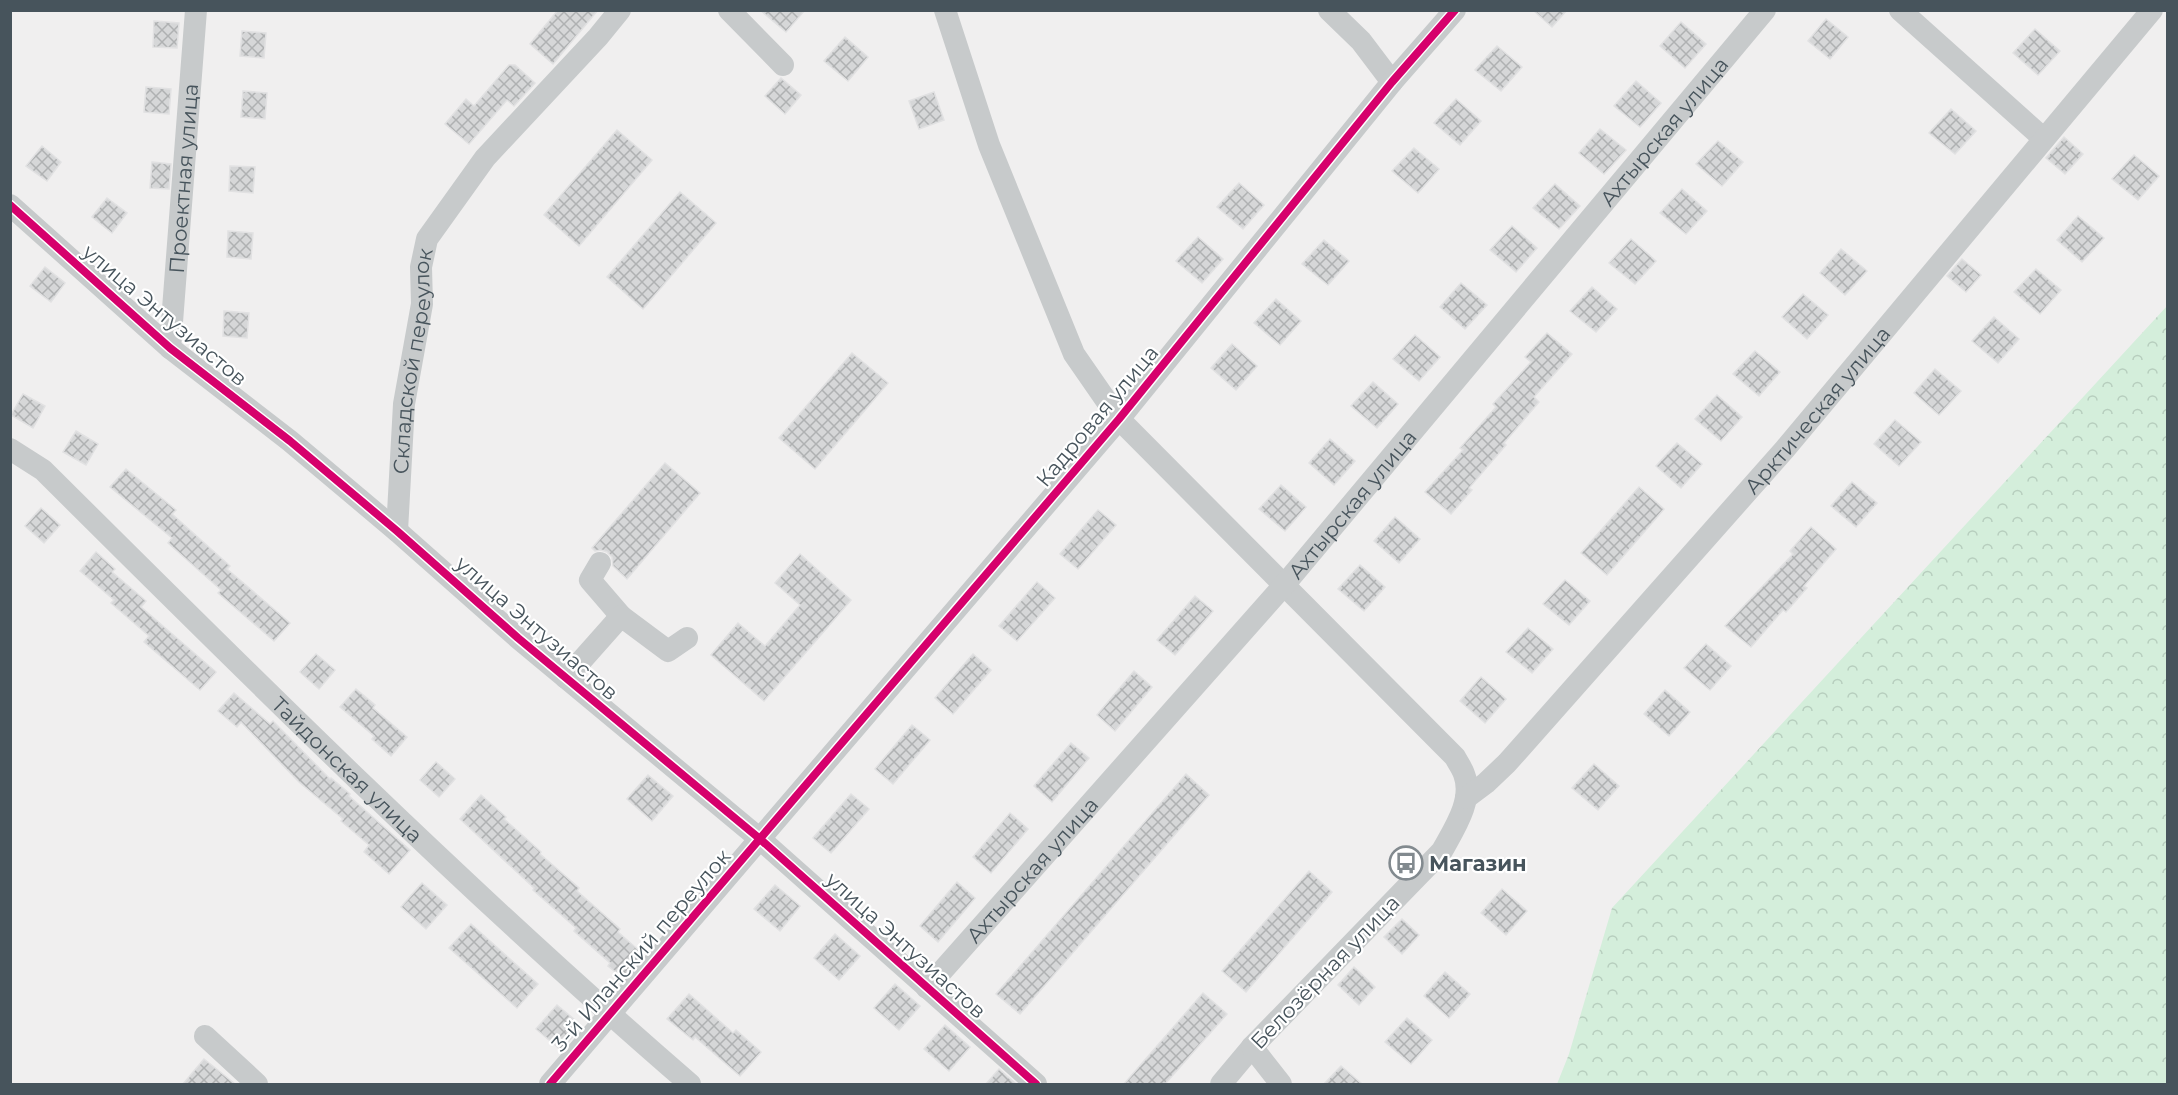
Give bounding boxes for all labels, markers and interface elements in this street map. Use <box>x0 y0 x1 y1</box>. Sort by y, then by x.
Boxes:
street label: Ахтырская улица <box>1594 52 1733 211</box>
street label: Проектная улица <box>163 83 203 274</box>
street label: улица Энтузиастов <box>77 238 252 391</box>
street label: Складской переулок <box>388 246 437 475</box>
street label: Арктическая улица <box>1739 321 1895 499</box>
street label: Кадровая улица <box>1031 340 1163 492</box>
street label: Ахтырская улица <box>1282 424 1421 584</box>
street label: улица Энтузиастов <box>450 550 623 705</box>
street label: Тайдонская улица <box>267 691 428 848</box>
street label: Ахтырская улица <box>961 792 1103 948</box>
street label: 3-й Иланский переулок <box>546 844 736 1056</box>
bus stop icon: Магазин <box>1388 845 1424 881</box>
place label: Магазин <box>1429 851 1527 876</box>
street label: улица Энтузиастов <box>820 866 991 1023</box>
street label: Белозёрная улица <box>1245 890 1405 1054</box>

